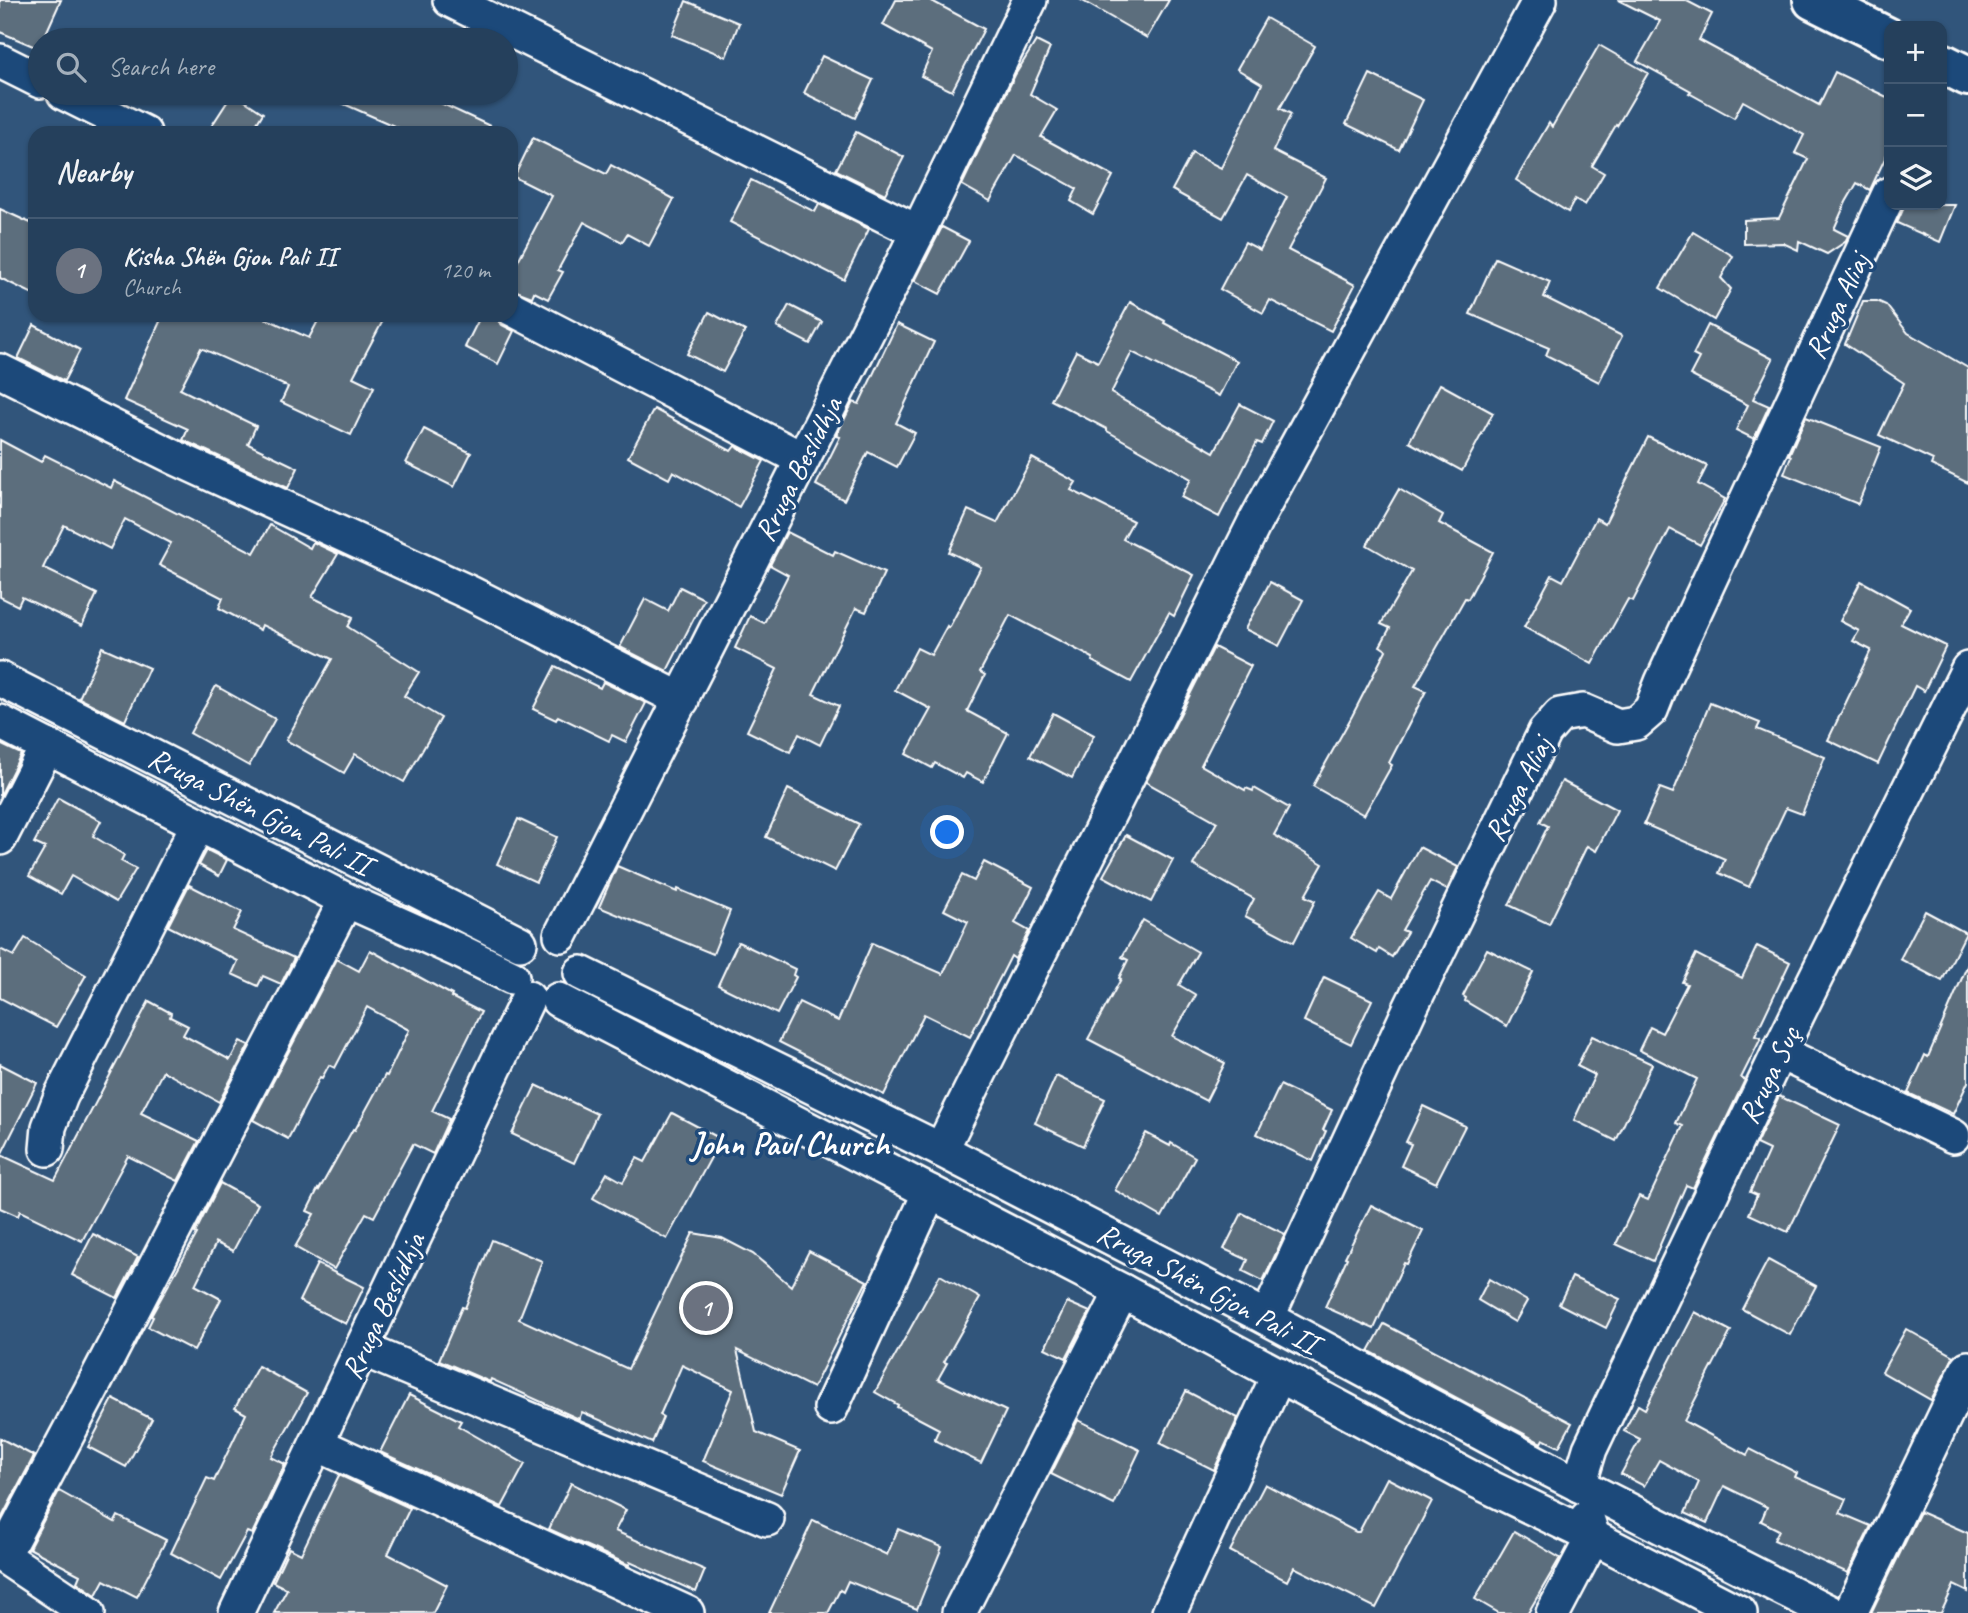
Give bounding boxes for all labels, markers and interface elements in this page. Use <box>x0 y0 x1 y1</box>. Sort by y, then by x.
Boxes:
map controls <box>1884 21 1947 210</box>
button: + <box>1884 21 1947 84</box>
search box <box>28 28 518 105</box>
icon: search <box>52 48 90 86</box>
text: Search here <box>108 50 214 83</box>
button: − <box>1884 84 1947 147</box>
button: layers <box>1884 147 1947 210</box>
text: Nearby <box>56 153 132 191</box>
text: Kisha Shën Gjon Pali II <box>123 240 336 273</box>
street label: Rruga Aliaj <box>1796 244 1879 365</box>
text: 1 <box>74 256 84 285</box>
text: 120 m <box>441 256 490 285</box>
text: Church <box>123 273 181 302</box>
street label: Rruga Beslidhja <box>745 389 852 548</box>
street label: Rruga Aliaj <box>1476 728 1562 848</box>
street label: Rruga Shën Gjon Pali II <box>142 738 383 886</box>
your location <box>930 815 964 849</box>
street label: Rruga Suç <box>1729 1019 1809 1130</box>
district label: John Paul Church <box>689 1123 890 1165</box>
street label: Rruga Shën Gjon Pali II <box>1091 1214 1331 1365</box>
street label: Rruga Beslidhja <box>333 1225 434 1385</box>
pin: 1 <box>683 1282 729 1334</box>

